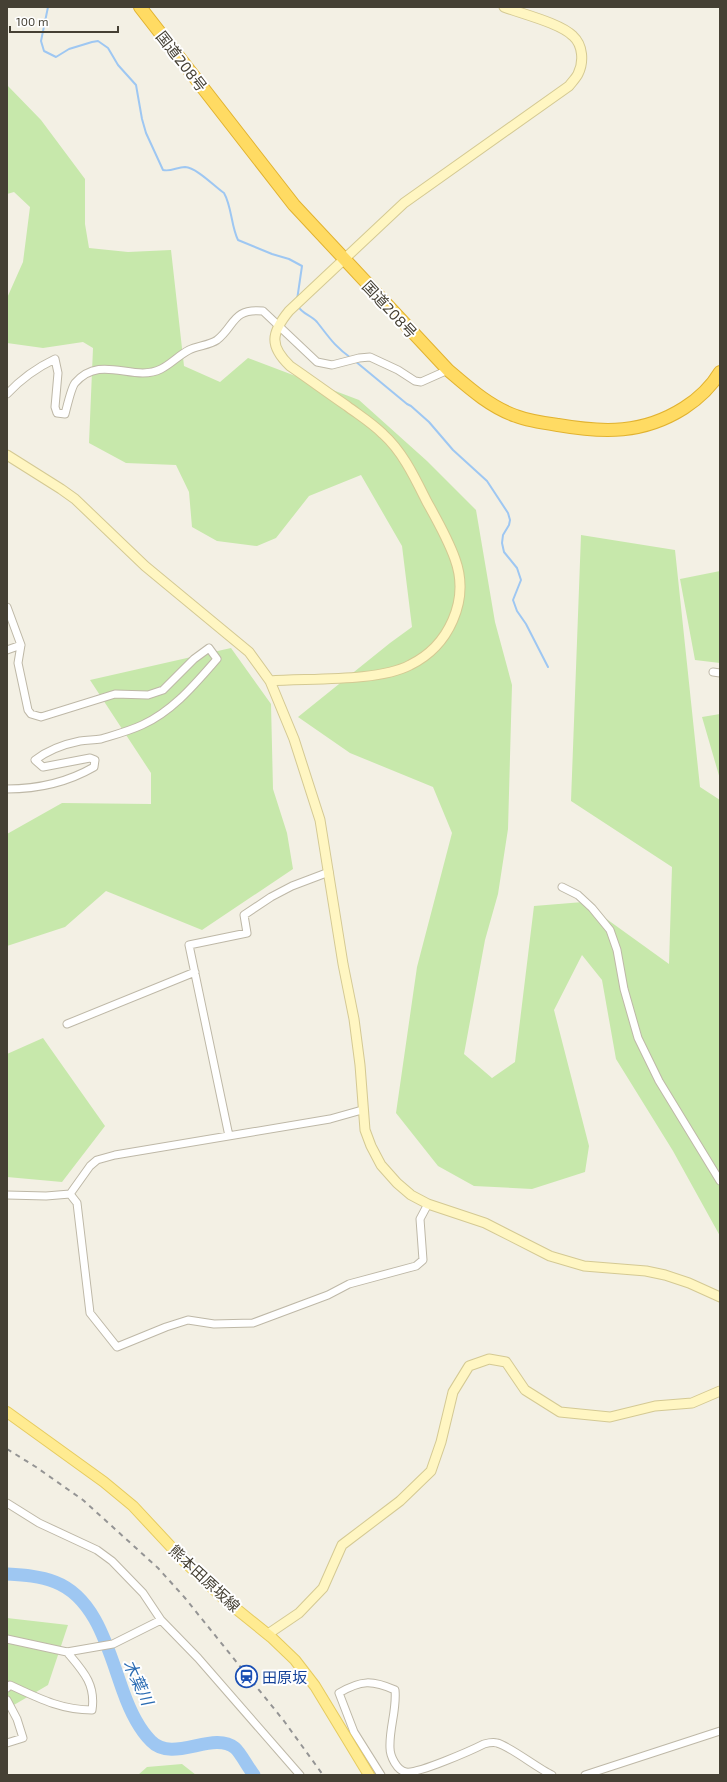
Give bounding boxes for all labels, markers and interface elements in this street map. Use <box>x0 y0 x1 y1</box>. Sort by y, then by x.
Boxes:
scale bar <box>10 8 118 34</box>
text: 100 m <box>16 14 48 28</box>
street label: 国道208号 <box>153 27 211 95</box>
street label: 国道208号 <box>359 277 421 341</box>
street label: 熊本田原坂線 <box>166 1541 244 1615</box>
water label: 木葉川 <box>120 1656 159 1710</box>
station icon: 田原坂 <box>233 1664 259 1690</box>
place label: 田原坂 <box>262 1668 307 1686</box>

